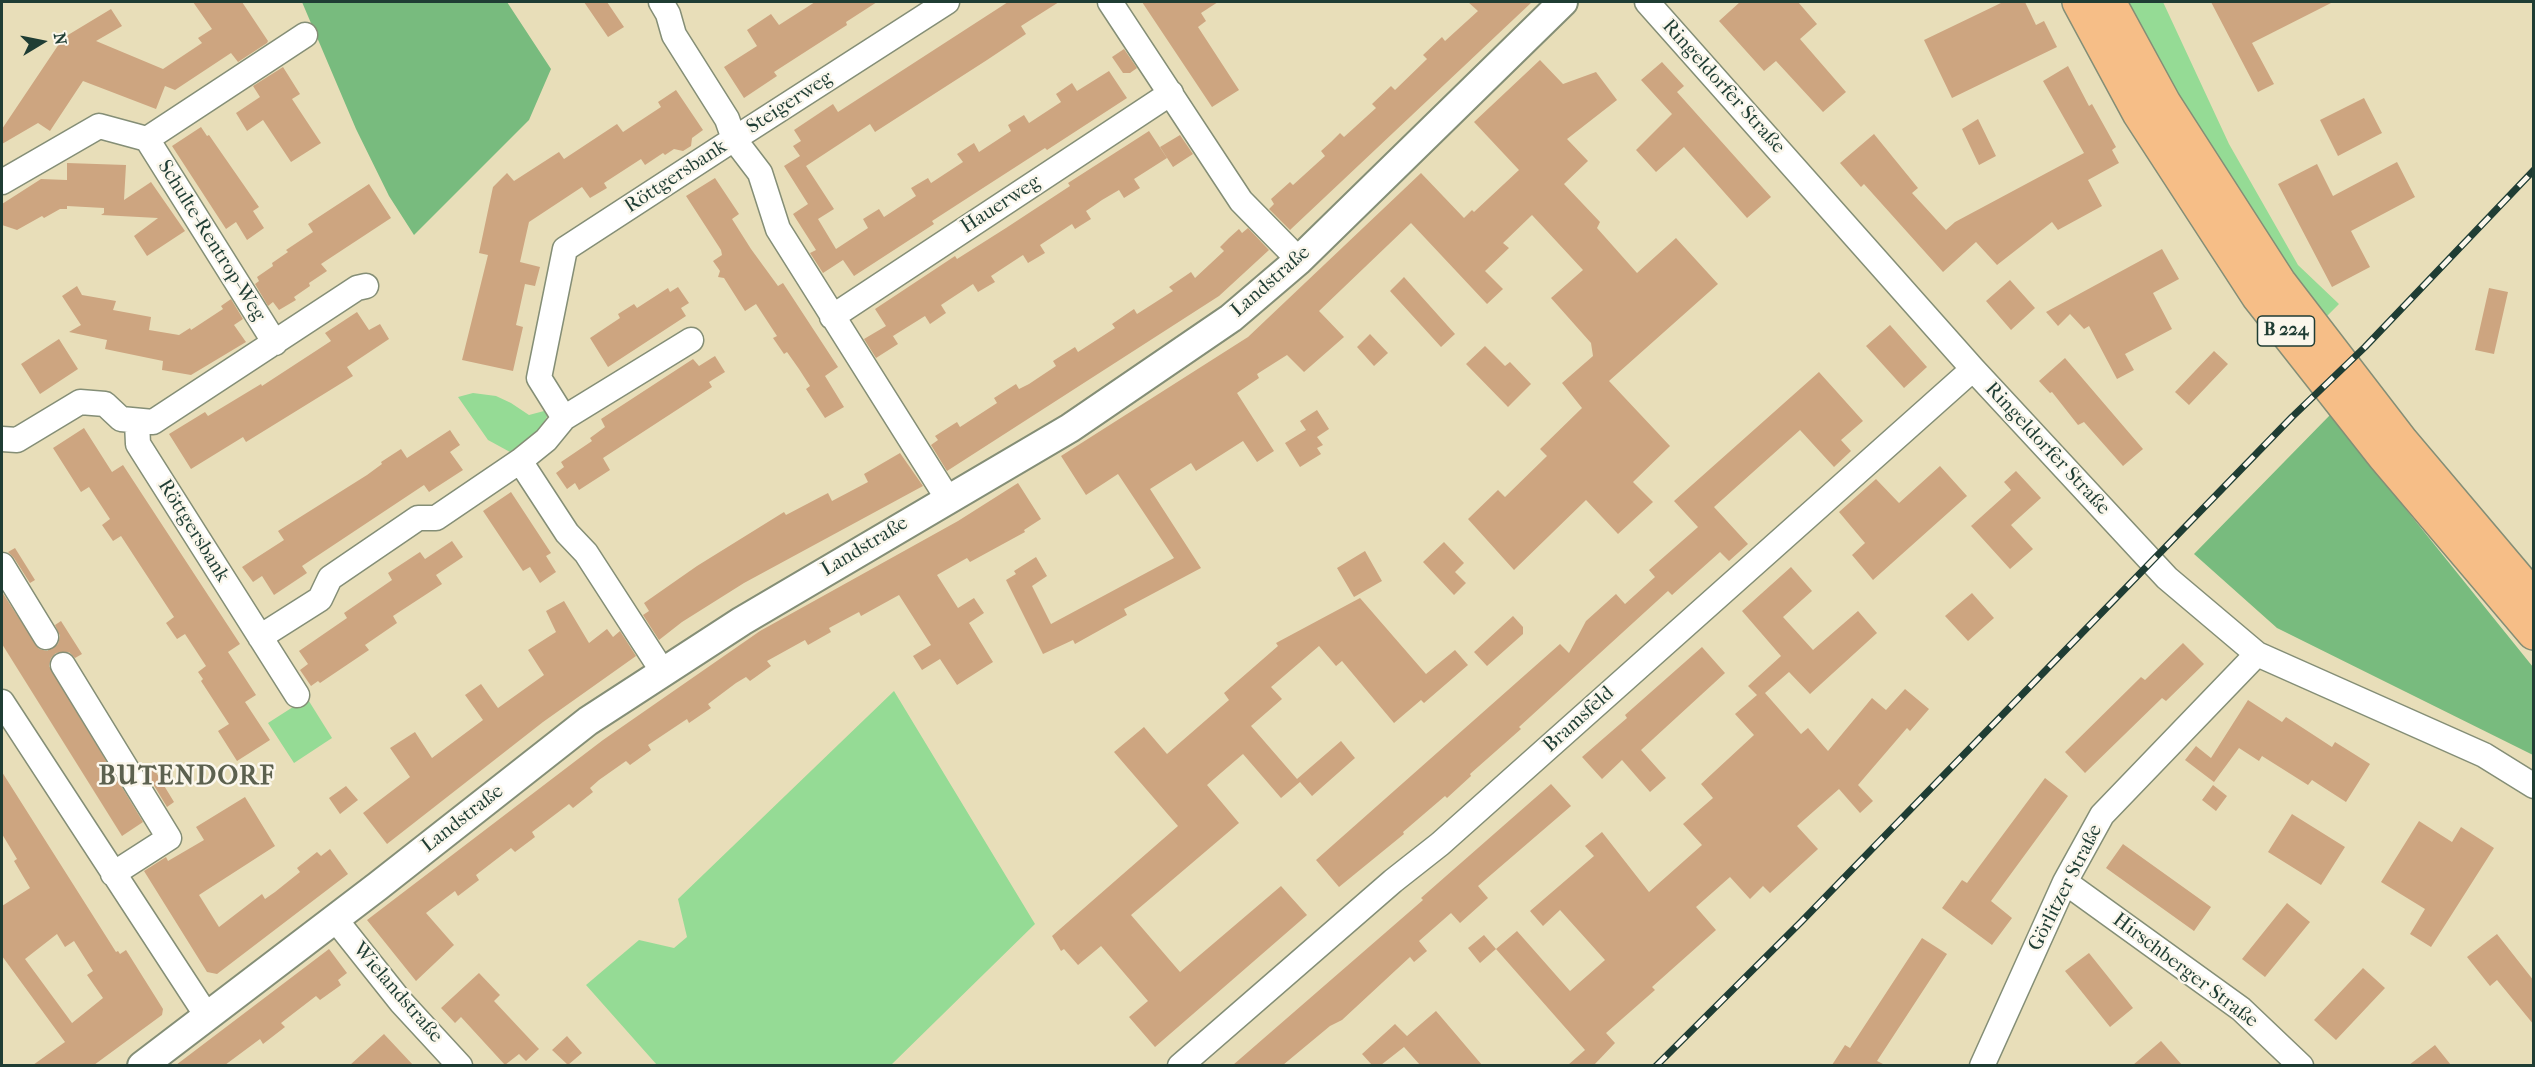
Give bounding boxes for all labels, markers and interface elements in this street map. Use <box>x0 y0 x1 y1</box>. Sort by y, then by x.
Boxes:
north arrow <box>12 12 72 72</box>
street label: Ringeldorfer Straße <box>1656 15 1790 159</box>
text: N <box>50 31 71 46</box>
street label: Steigerweg <box>743 66 837 140</box>
street label: Röttgersbank <box>621 135 731 219</box>
street label: Schulte-Rentrop-Weg <box>152 156 270 326</box>
street label: Hauerweg <box>957 170 1045 240</box>
street label: Landstraße <box>1227 241 1315 323</box>
road number: B 224 <box>2258 316 2314 346</box>
street label: Ringeldorfer Straße <box>1979 378 2115 520</box>
street label: Röttgersbank <box>152 475 234 587</box>
street label: Landstraße <box>817 512 913 582</box>
street label: Bramsfeld <box>1539 682 1619 758</box>
district label: BUTENDORF <box>99 762 275 794</box>
street label: Landstraße <box>417 780 509 858</box>
street label: Görlitzer Straße <box>2024 821 2108 955</box>
street label: Hirschberger Straße <box>2108 909 2262 1033</box>
street label: Wielandstraße <box>347 938 447 1048</box>

